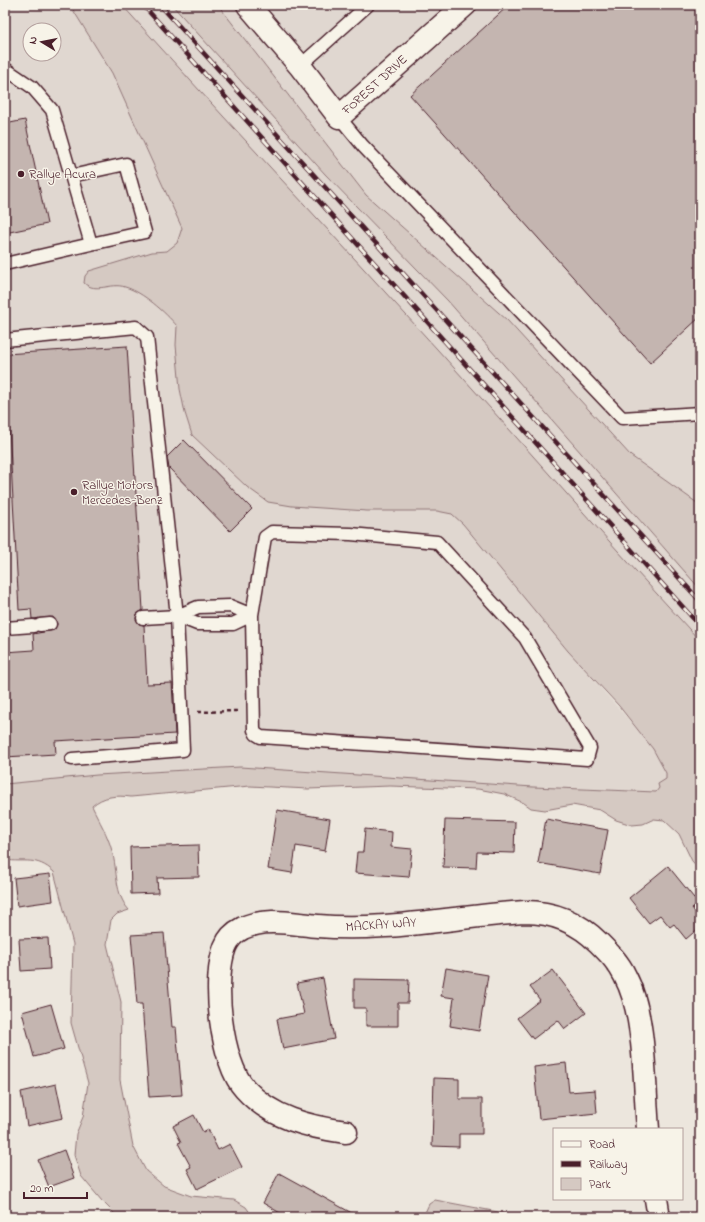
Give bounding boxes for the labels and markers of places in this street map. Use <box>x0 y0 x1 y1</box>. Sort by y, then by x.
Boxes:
place label: Rallye Acura <box>29 165 96 185</box>
marker: Rallye Acura <box>16 169 26 179</box>
place label: Rallye Motors Mercedes-Benz <box>82 476 163 510</box>
marker: Rallye Motors Mercedes-Benz <box>69 487 79 497</box>

